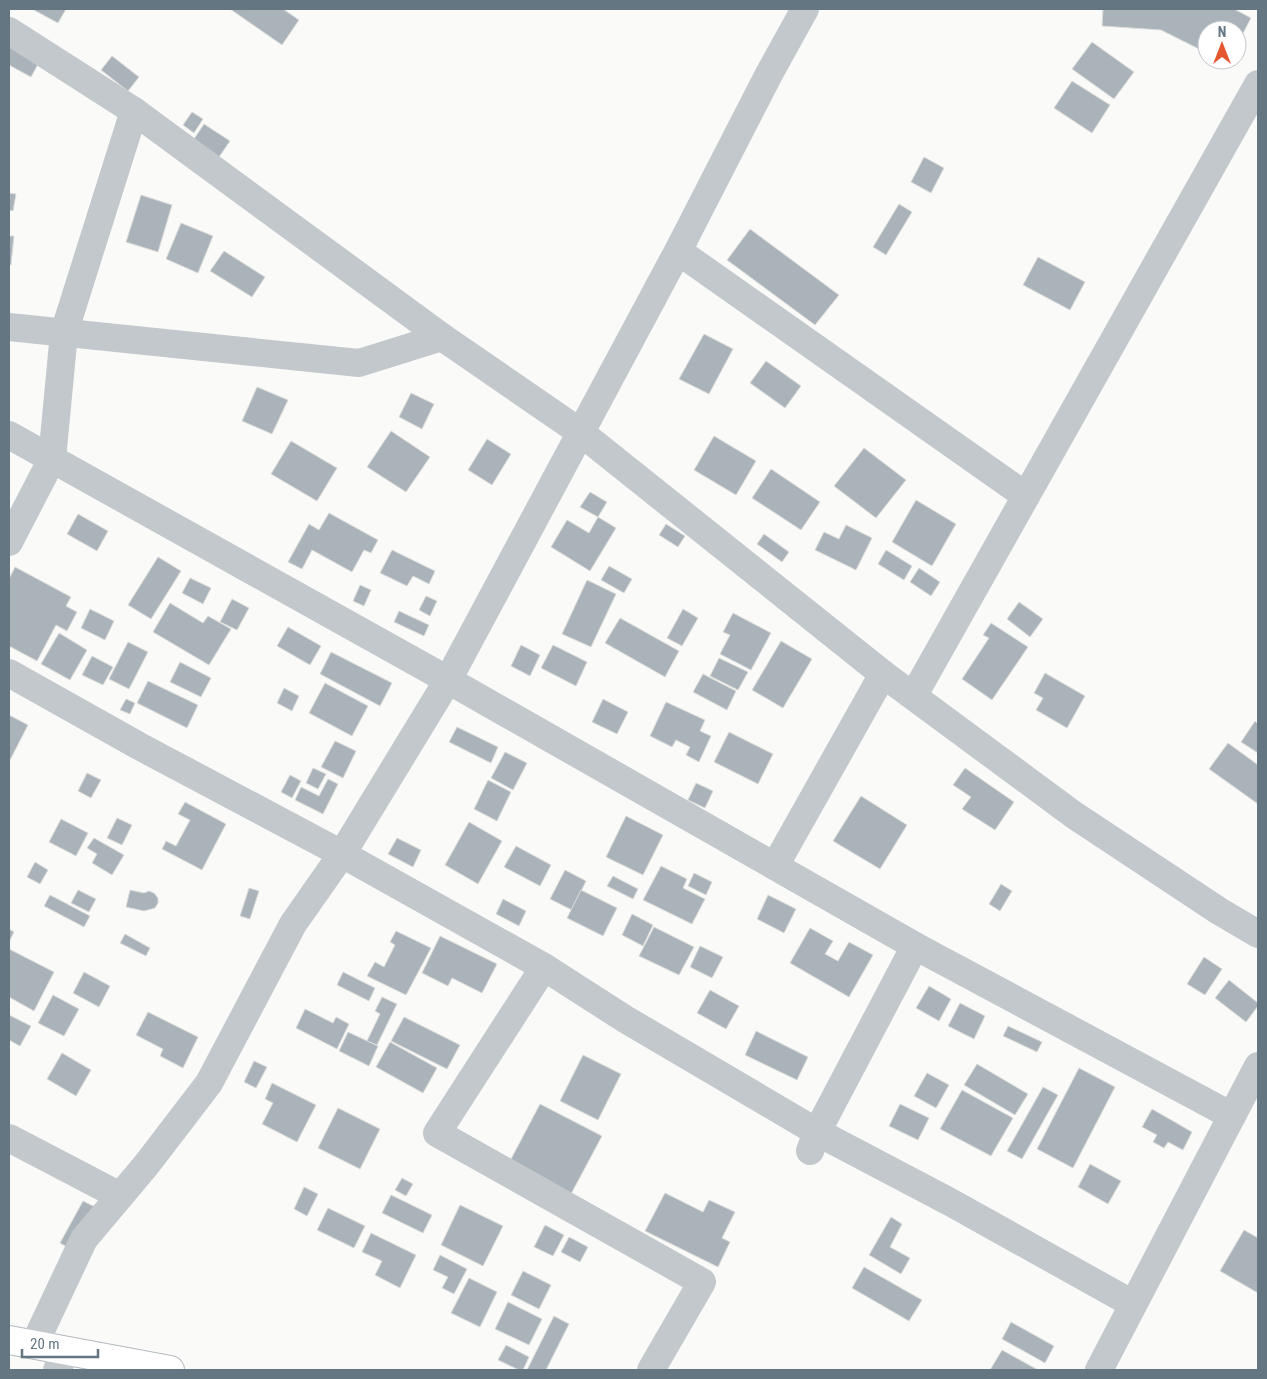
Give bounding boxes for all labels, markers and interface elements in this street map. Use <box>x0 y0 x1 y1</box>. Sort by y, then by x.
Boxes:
north arrow <box>1197 20 1247 70</box>
text: N <box>1218 24 1226 40</box>
scale bar <box>22 1326 99 1358</box>
text: 20 m <box>30 1335 60 1353</box>

